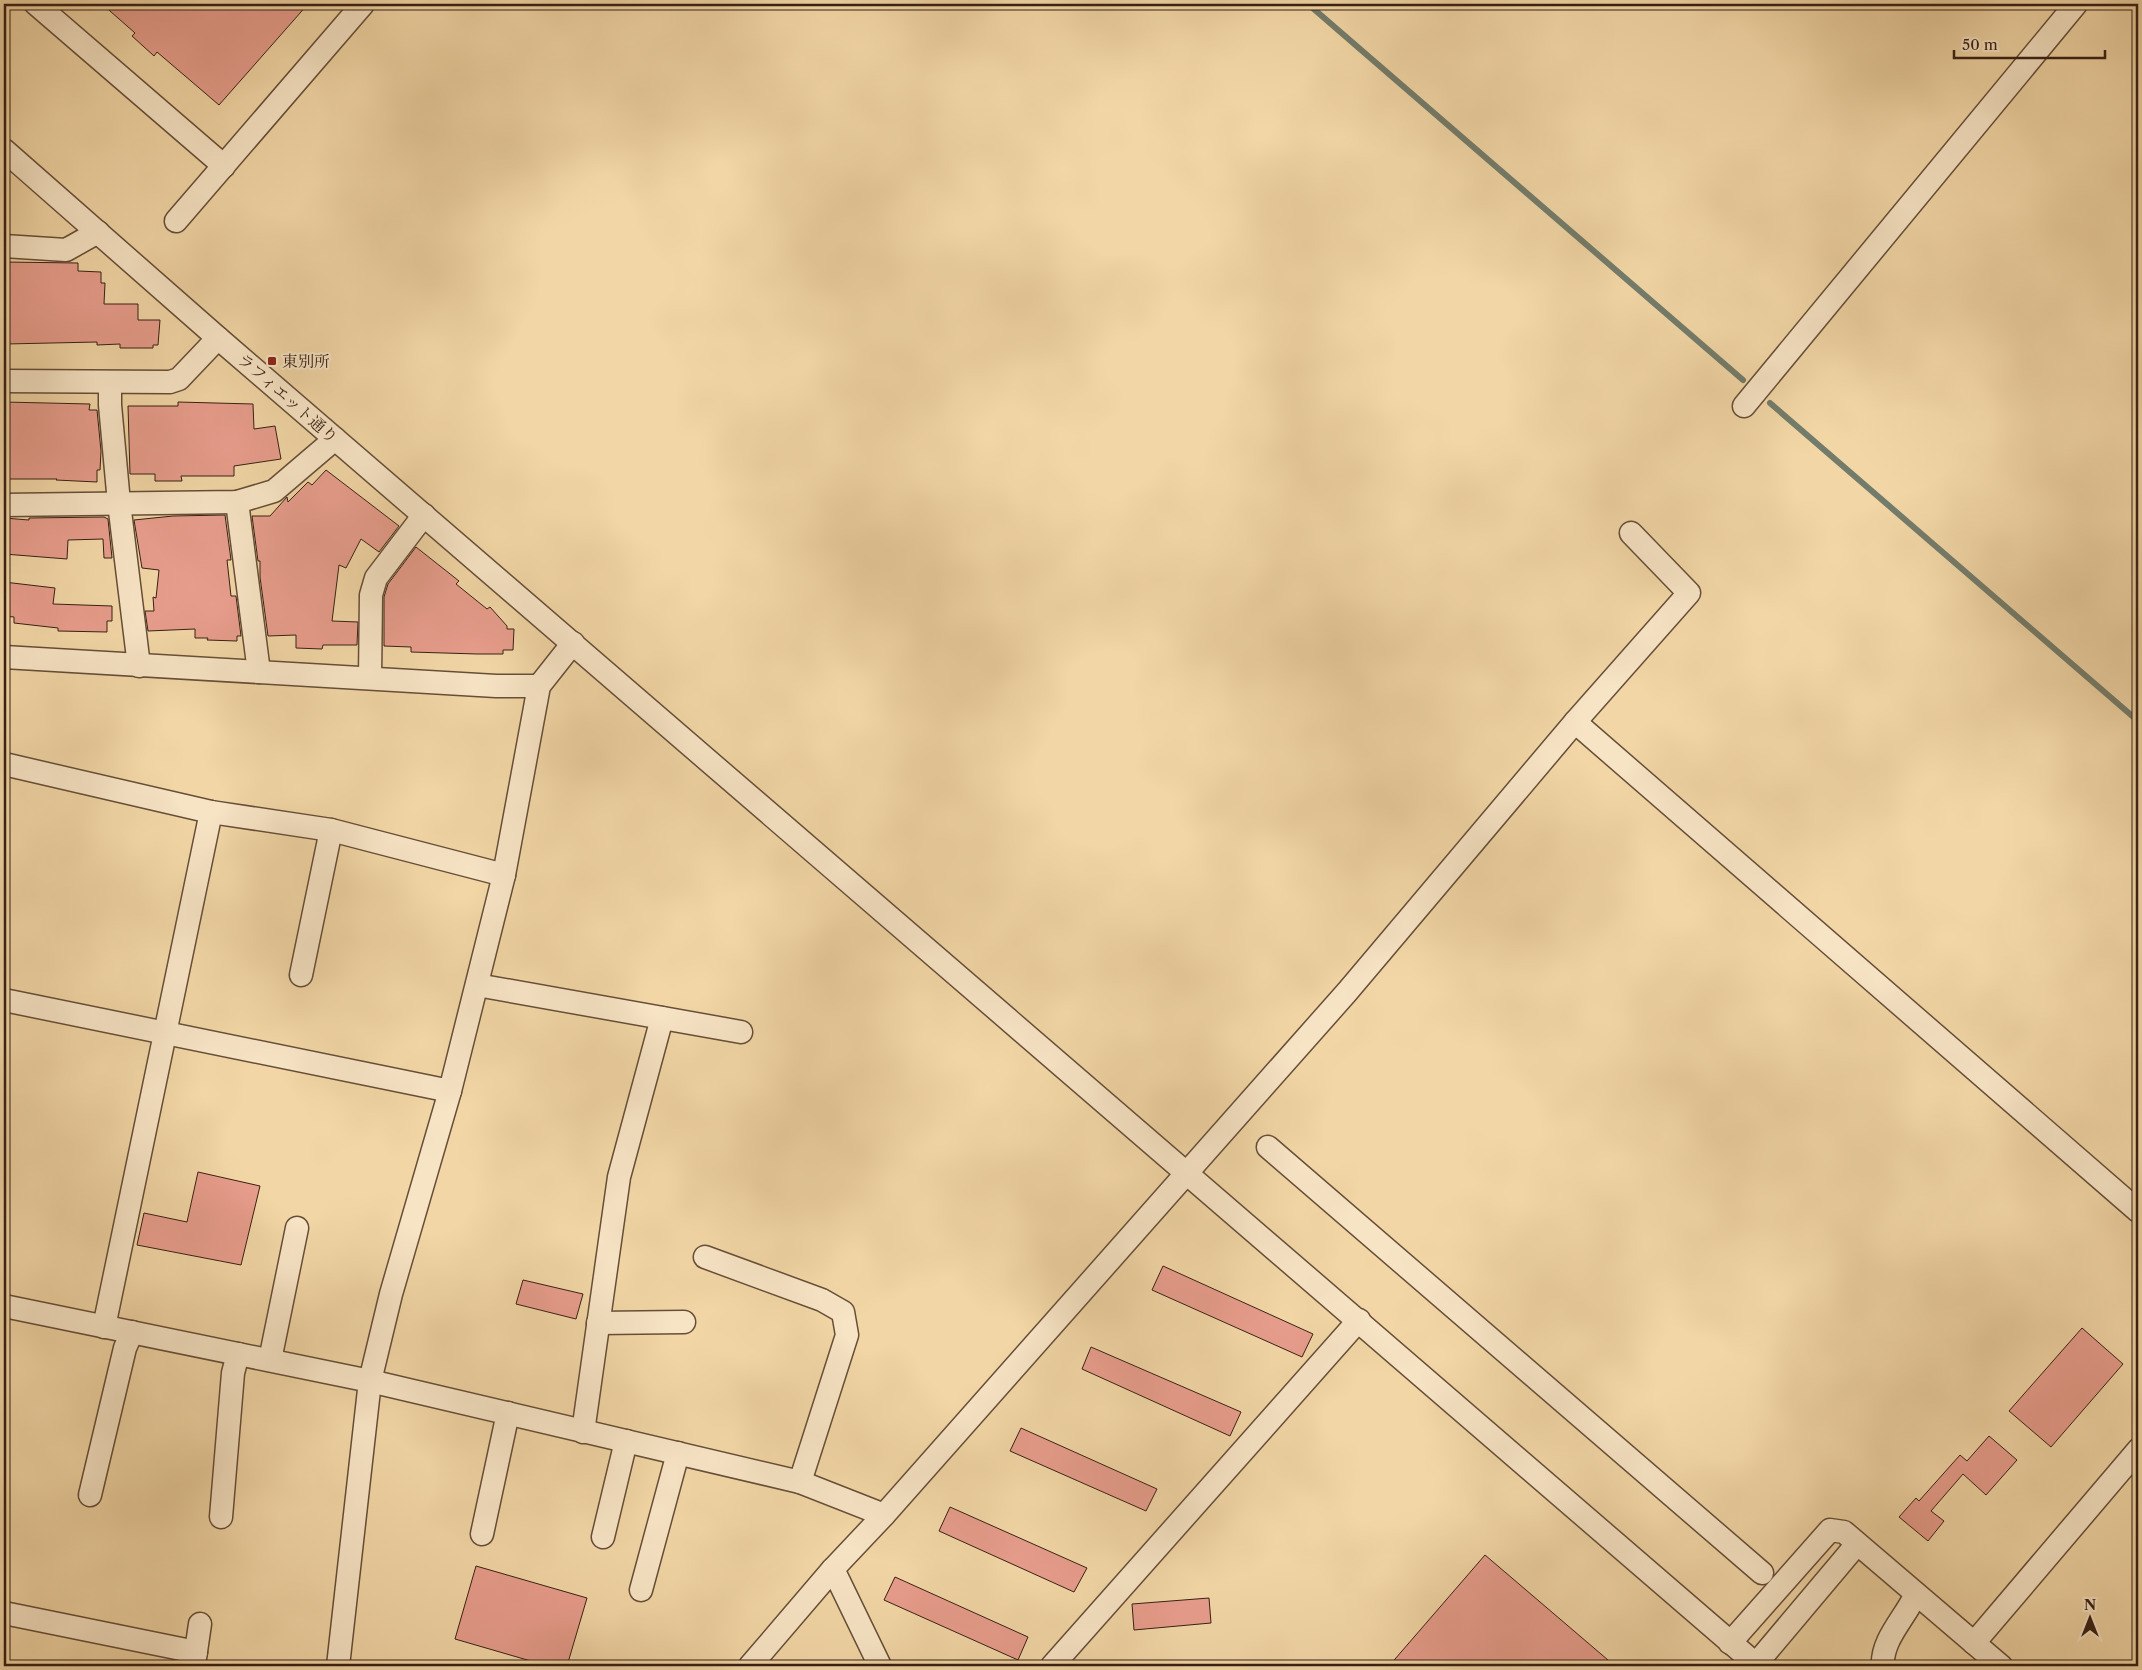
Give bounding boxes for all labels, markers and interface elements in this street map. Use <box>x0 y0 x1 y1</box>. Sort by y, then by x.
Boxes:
scale bar <box>1954 28 2106 60</box>
text: 50 m <box>1962 35 1998 54</box>
street label: ラフィエット通り <box>234 349 342 447</box>
place label: 東別所 <box>282 351 330 371</box>
marker: 東別所 <box>266 355 278 367</box>
north arrow <box>2064 1592 2114 1642</box>
text: N <box>2084 1596 2096 1614</box>

